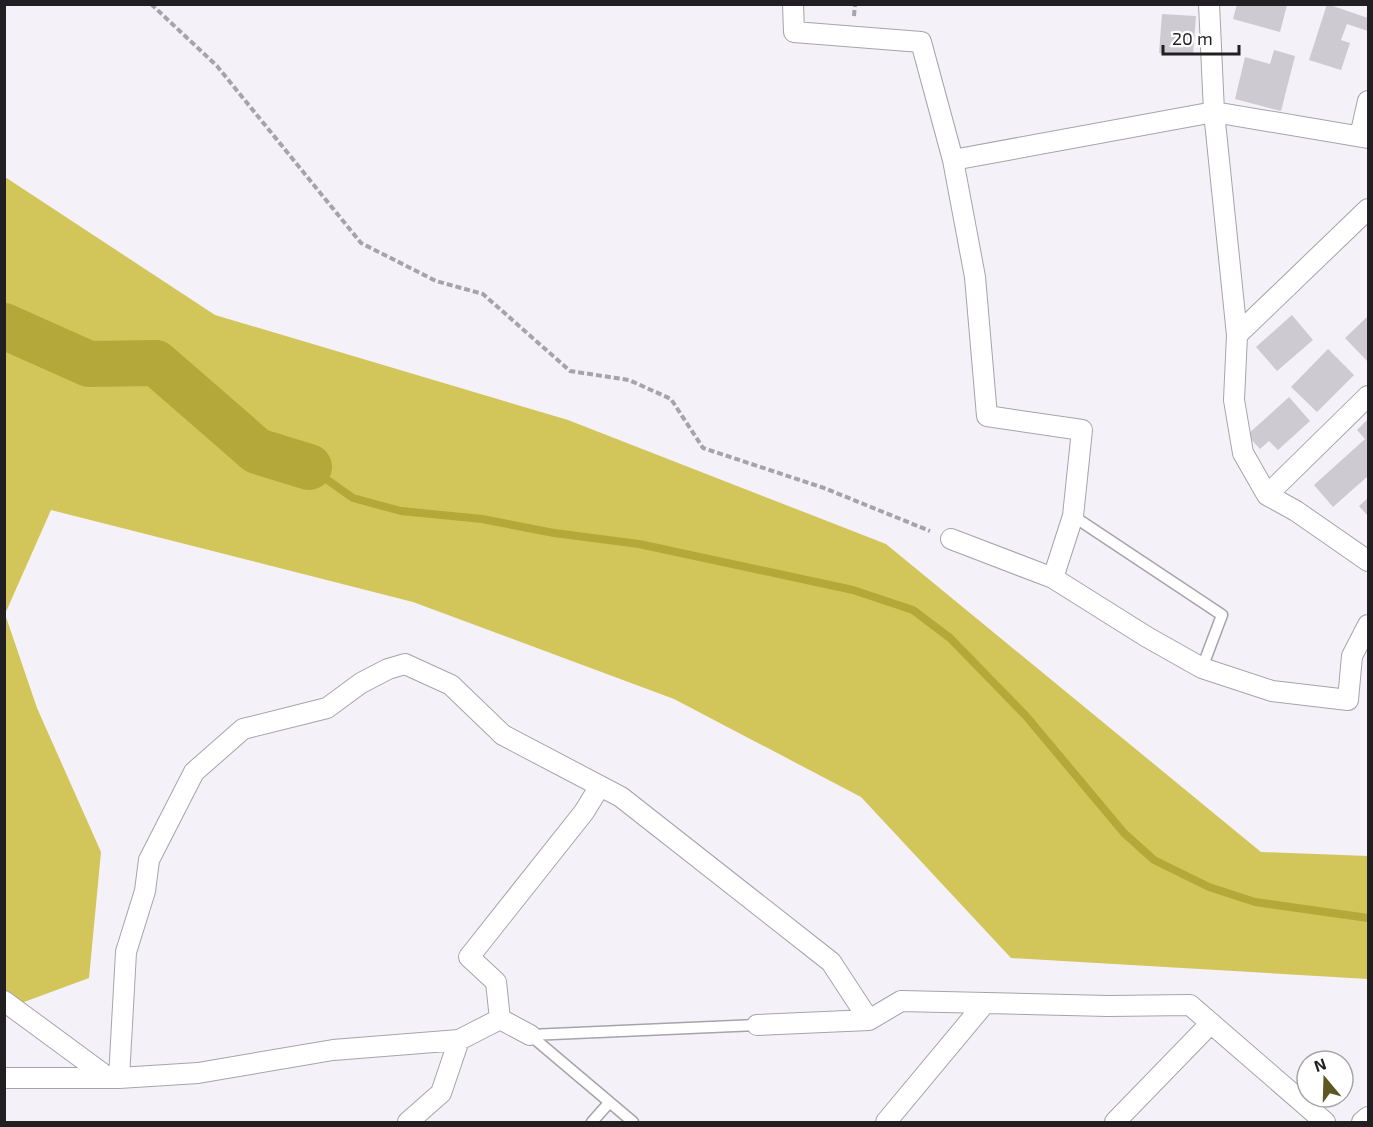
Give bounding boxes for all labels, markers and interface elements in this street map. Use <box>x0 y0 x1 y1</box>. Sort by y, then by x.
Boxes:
scale bar <box>1163 18 1240 56</box>
text: 20 m <box>1172 27 1213 49</box>
north arrow <box>1295 1049 1355 1109</box>
text: N <box>1311 1053 1329 1075</box>

